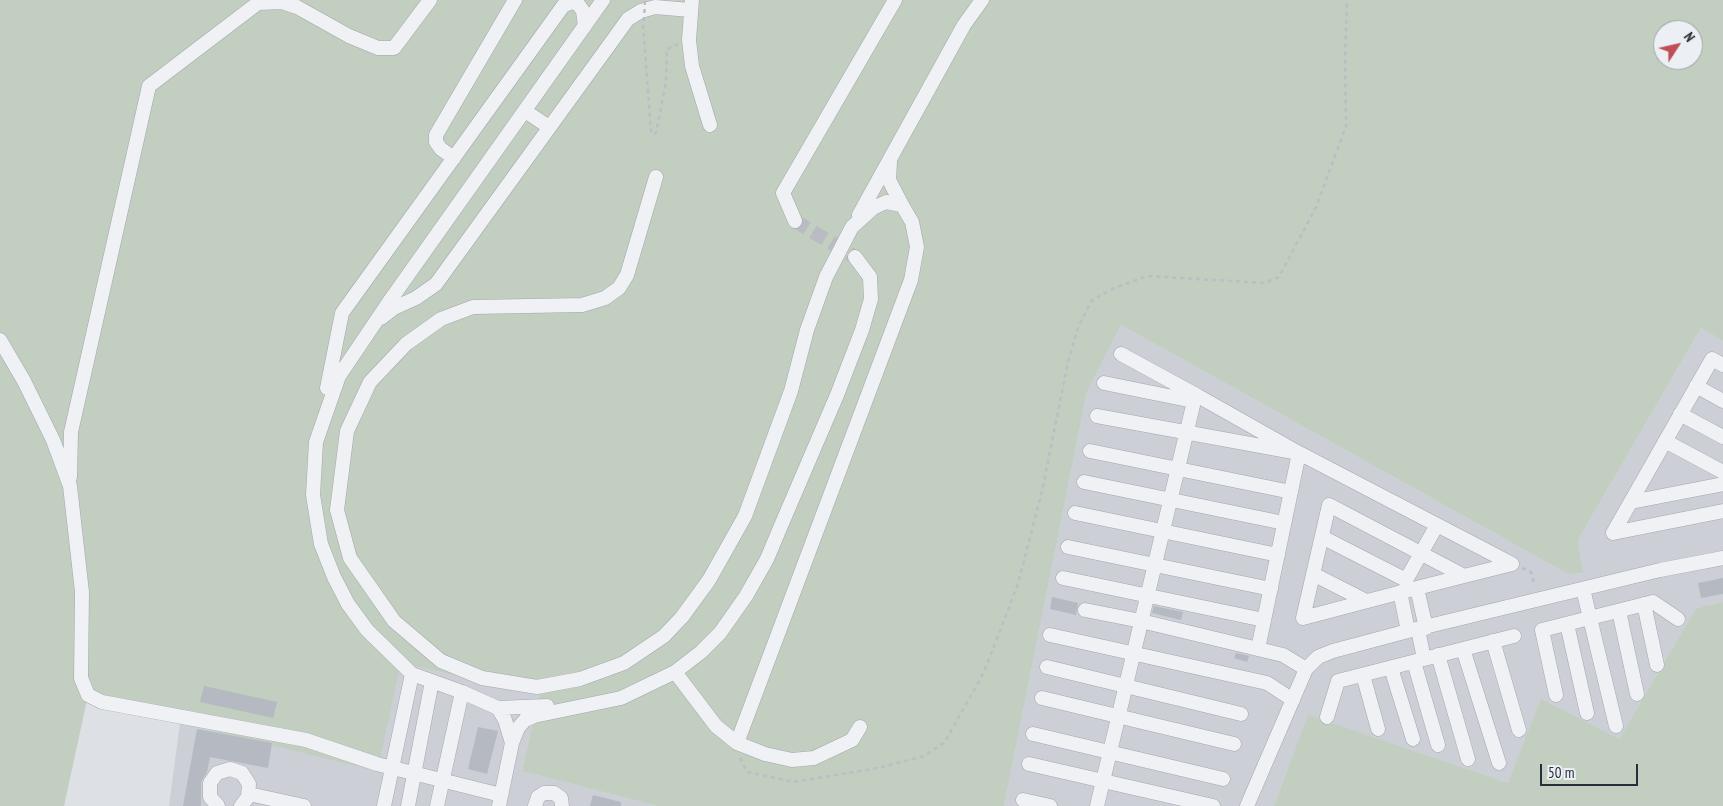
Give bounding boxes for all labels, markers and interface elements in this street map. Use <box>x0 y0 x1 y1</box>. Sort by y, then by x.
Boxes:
north arrow <box>1653 20 1703 70</box>
text: N <box>1680 29 1699 45</box>
scale bar <box>1543 754 1640 786</box>
text: 50 m <box>1548 763 1574 782</box>

